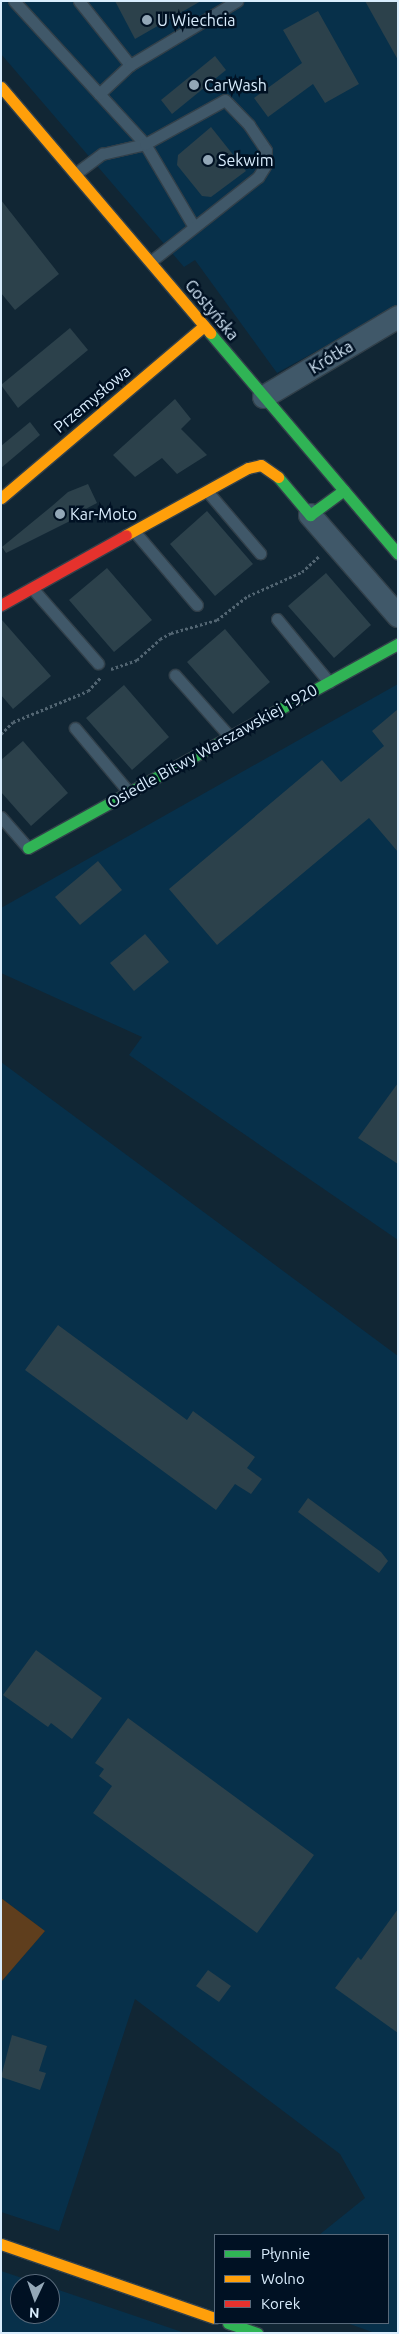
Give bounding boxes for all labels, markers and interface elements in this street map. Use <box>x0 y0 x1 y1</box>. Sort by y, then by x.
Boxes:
place label: U Wiechcia <box>157 10 236 30</box>
marker: U Wiechcia <box>141 14 153 26</box>
place label: CarWash <box>204 75 267 95</box>
marker: CarWash <box>188 79 200 91</box>
place label: Sekwim <box>218 150 273 170</box>
marker: Sekwim <box>202 154 214 166</box>
street label: Gostyńska <box>181 276 243 344</box>
street label: Krótka <box>306 336 356 378</box>
street label: Przemysłowa <box>50 361 134 437</box>
place label: Kar-Moto <box>70 504 137 524</box>
marker: Kar-Moto <box>54 508 66 520</box>
street label: Osiedle Bitwy Warszawskiej 1920 <box>103 680 321 812</box>
legend <box>214 2234 389 2324</box>
text: Płynnie <box>261 2245 310 2262</box>
text: Wolno <box>261 2270 305 2287</box>
north arrow <box>10 2274 60 2324</box>
text: Korek <box>261 2295 300 2312</box>
text: N <box>29 2305 40 2321</box>

